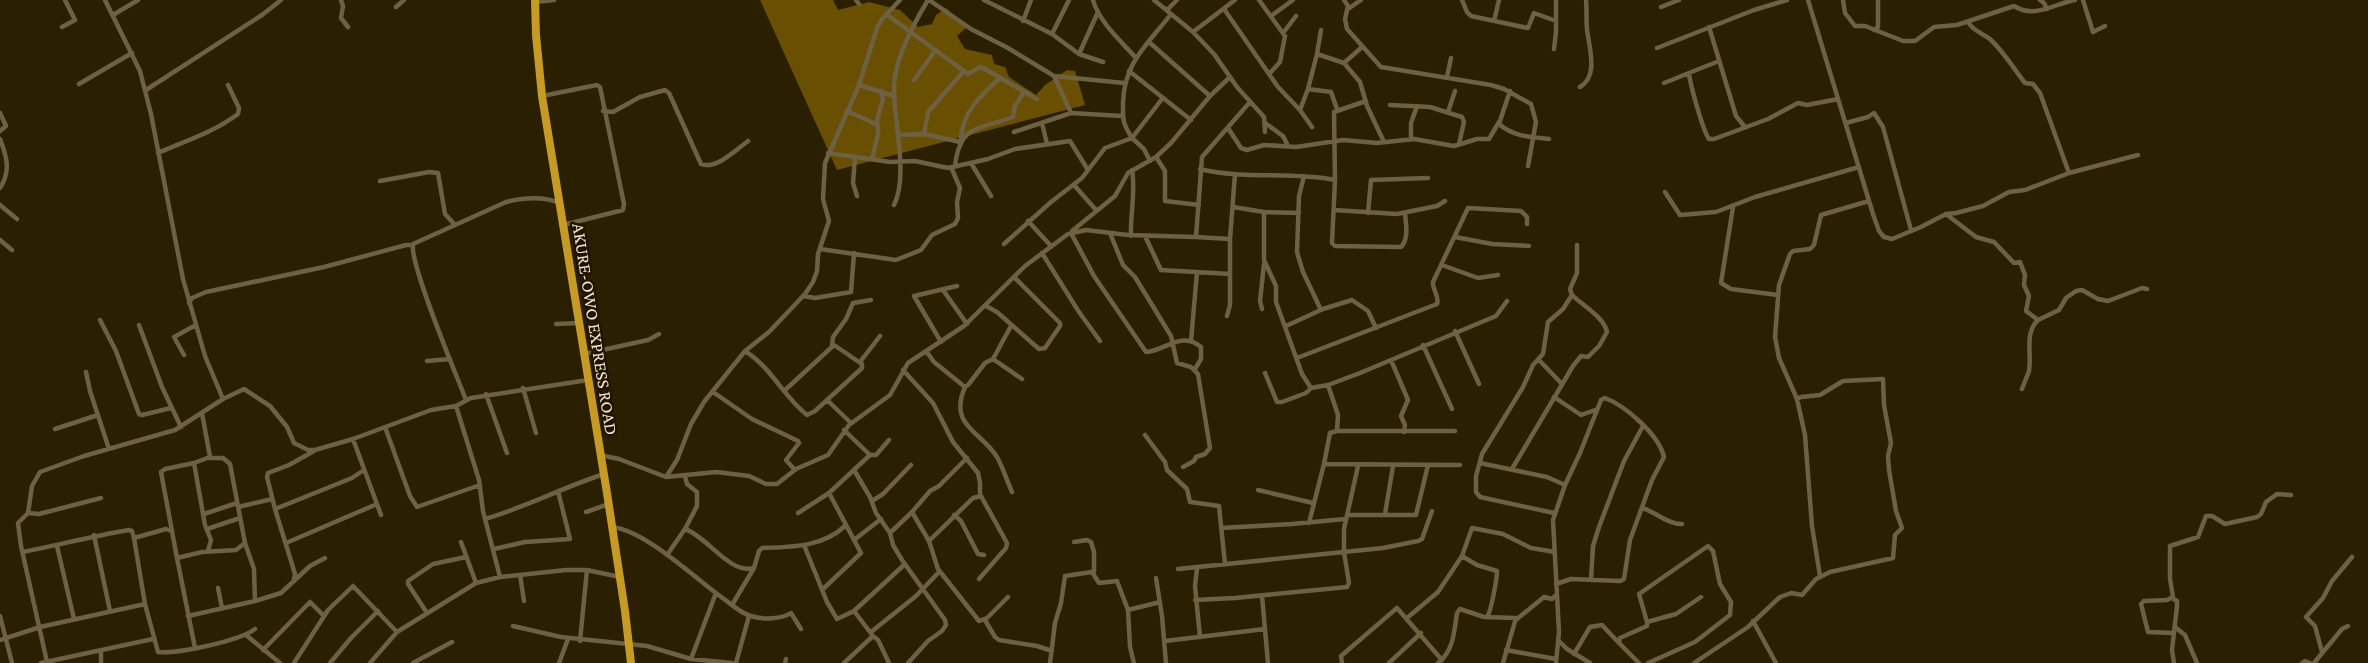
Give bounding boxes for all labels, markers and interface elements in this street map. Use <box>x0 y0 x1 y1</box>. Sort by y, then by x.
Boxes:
street label: AKURE-OWO EXPRESS ROAD <box>568 221 622 437</box>

